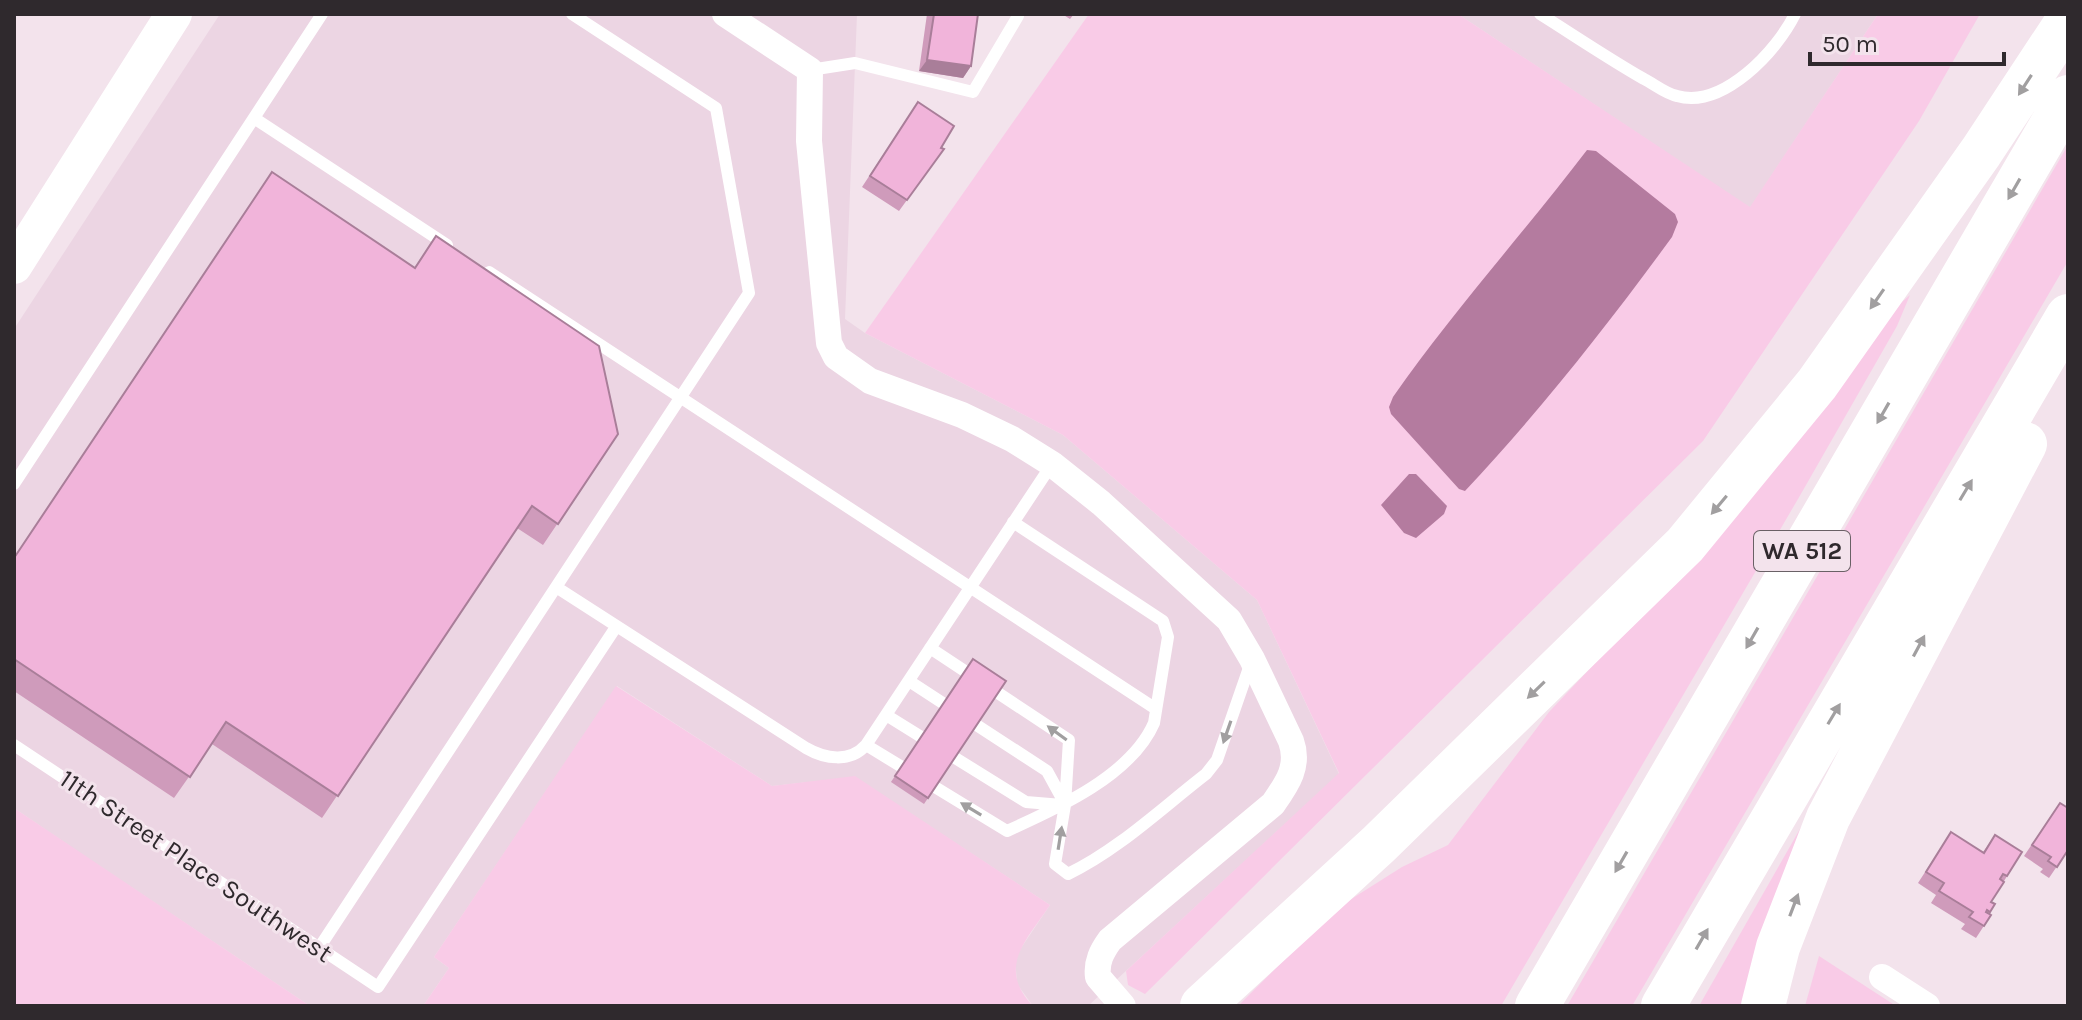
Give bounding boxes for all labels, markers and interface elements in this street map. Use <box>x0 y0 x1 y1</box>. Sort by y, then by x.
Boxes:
scale bar <box>1810 16 2004 66</box>
text: 50 m <box>1822 30 1878 58</box>
one-way arrow <box>2018 75 2033 96</box>
one-way arrow <box>2008 178 2022 200</box>
one-way arrow <box>1869 288 1885 310</box>
one-way arrow <box>1876 402 1890 424</box>
one-way arrow <box>1958 479 1972 501</box>
one-way arrow <box>1711 495 1728 515</box>
road number: WA 512 <box>1754 531 1850 571</box>
one-way arrow <box>1745 627 1759 649</box>
one-way arrow <box>1912 634 1926 657</box>
one-way arrow <box>1527 681 1546 699</box>
one-way arrow <box>1826 703 1840 725</box>
one-way arrow <box>1220 721 1232 745</box>
one-way arrow <box>1047 726 1068 741</box>
street label: 11th Street Place Southwest <box>54 763 338 969</box>
one-way arrow <box>960 802 982 816</box>
one-way arrow <box>1054 825 1066 850</box>
one-way arrow <box>1614 851 1628 873</box>
one-way arrow <box>1788 893 1801 917</box>
one-way arrow <box>1695 927 1709 950</box>

